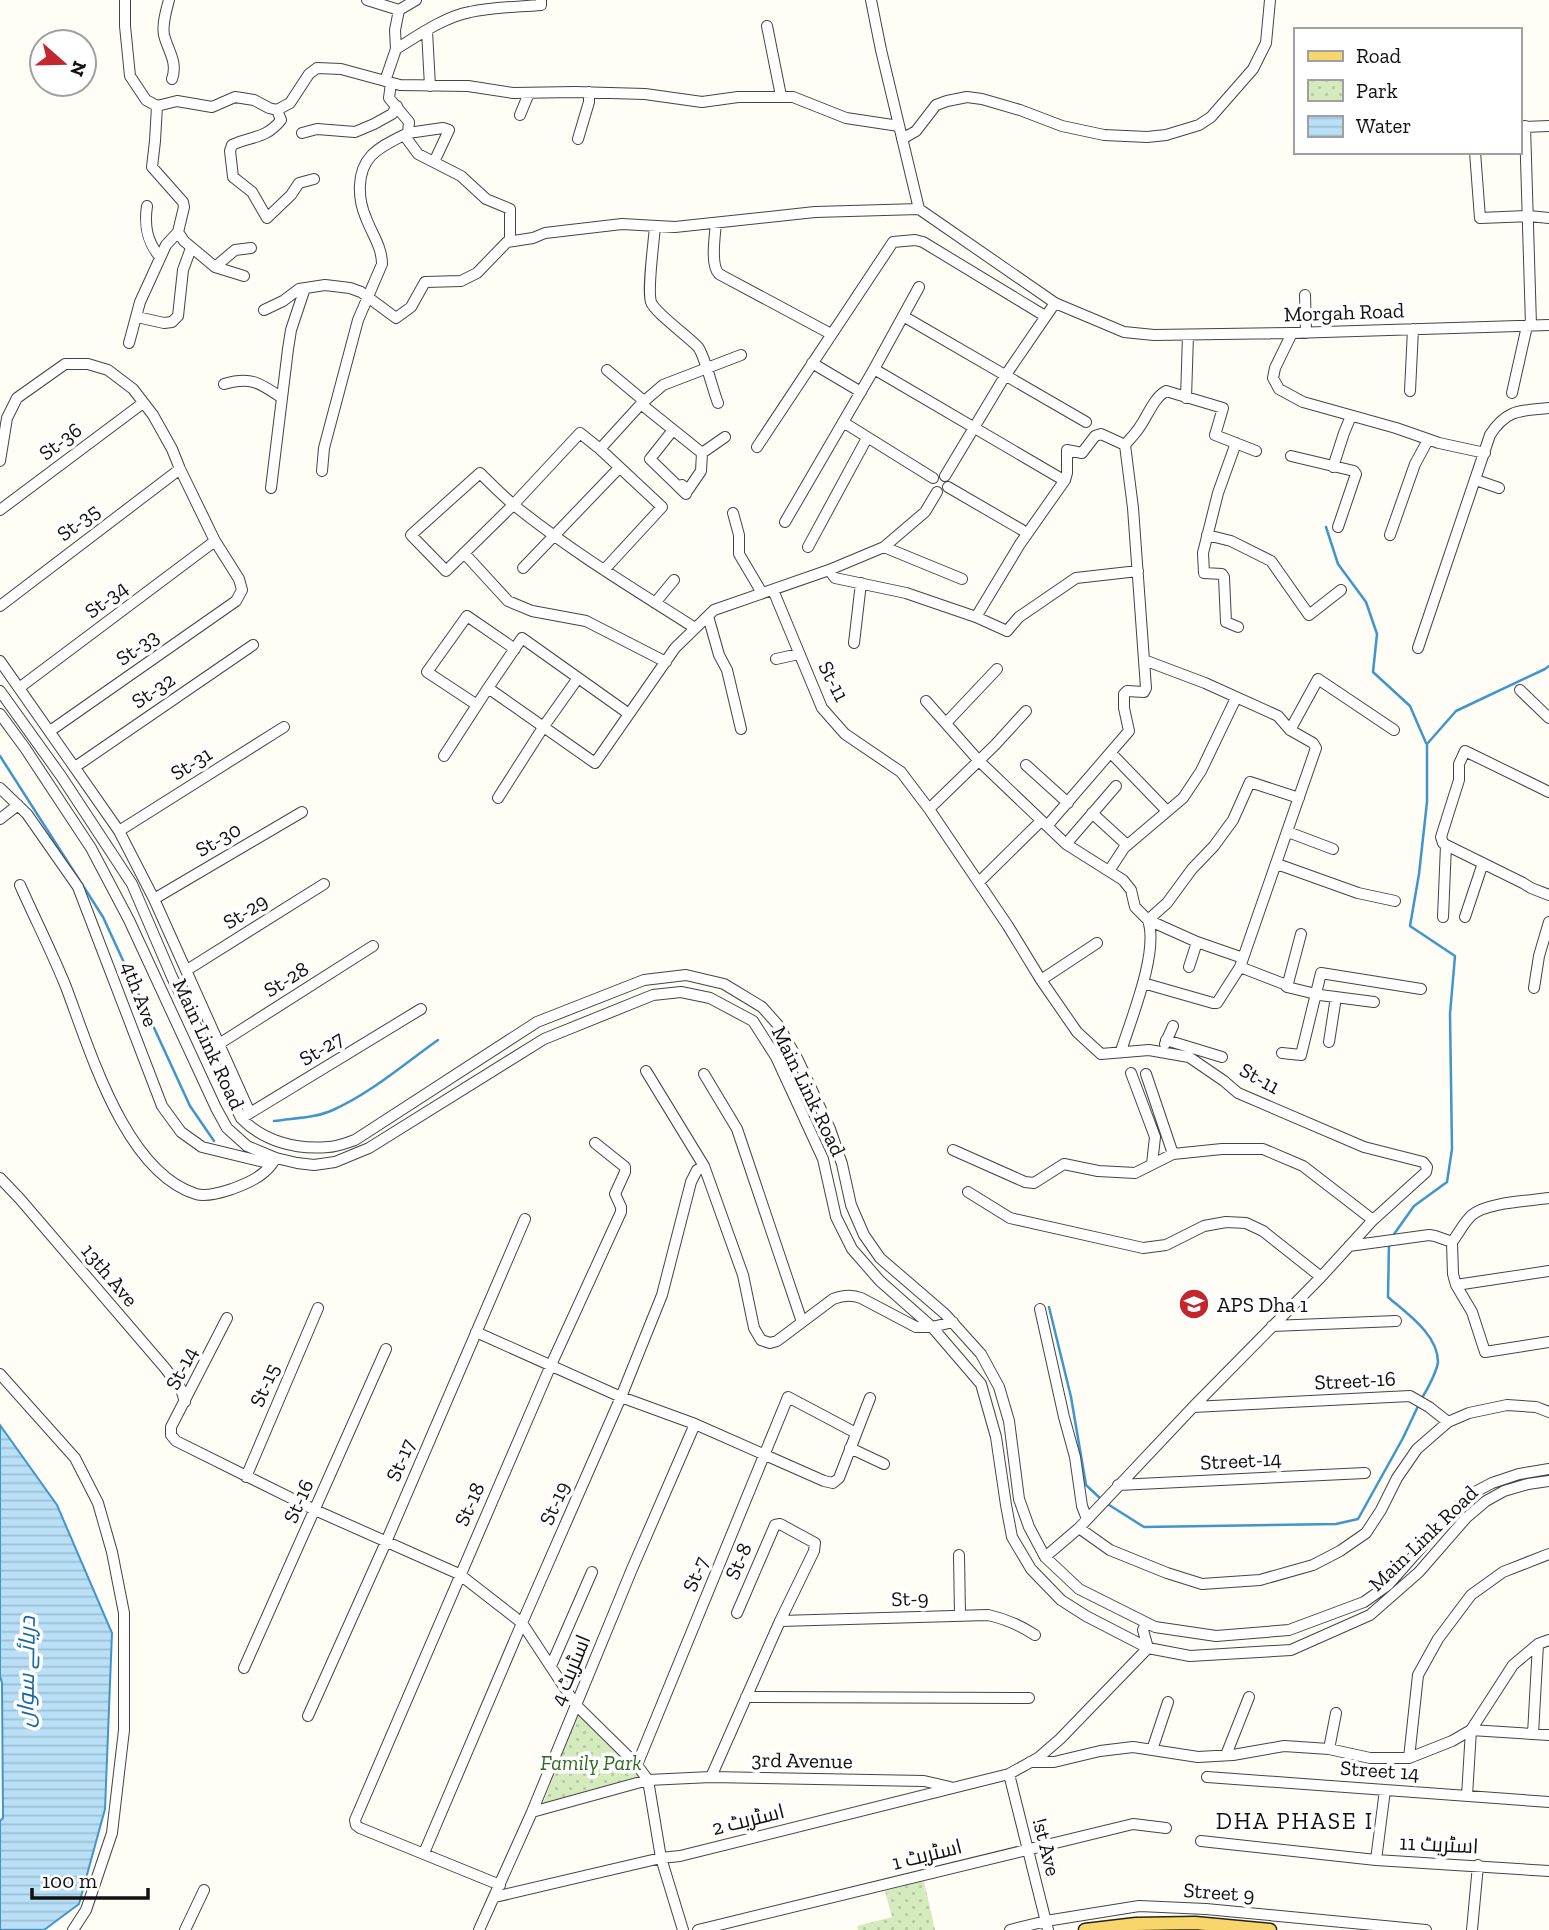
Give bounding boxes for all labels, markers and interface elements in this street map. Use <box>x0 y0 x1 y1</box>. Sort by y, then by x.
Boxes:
north arrow <box>28 28 98 98</box>
legend <box>1294 28 1521 154</box>
text: Road <box>1356 43 1402 68</box>
text: N <box>65 58 92 79</box>
text: Park <box>1356 78 1398 103</box>
text: Water <box>1356 113 1411 138</box>
street label: Morgah Road <box>1283 297 1405 327</box>
street label: St-36 <box>34 417 86 465</box>
street label: St-35 <box>52 498 104 546</box>
street label: St-34 <box>80 575 132 623</box>
street label: St-33 <box>111 623 163 671</box>
street label: St-11 <box>813 657 855 705</box>
street label: St-32 <box>127 667 179 713</box>
street label: St-31 <box>166 741 216 785</box>
street label: St-30 <box>191 816 245 862</box>
street label: St-29 <box>218 888 272 934</box>
street label: St-28 <box>259 956 313 1002</box>
street label: 4th Ave <box>116 958 164 1030</box>
street label: Main Link Road <box>168 975 250 1114</box>
street label: Main Link Road <box>767 1022 851 1160</box>
street label: St-27 <box>295 1025 348 1071</box>
street label: St-11 <box>1236 1057 1284 1099</box>
street label: 13th Ave <box>76 1238 144 1312</box>
school or university icon: APS Dha 1 <box>1177 1287 1211 1321</box>
place label: APS Dha 1 <box>1217 1292 1308 1317</box>
street label: St-14 <box>160 1342 202 1394</box>
street label: St-15 <box>244 1360 284 1410</box>
street label: Street-16 <box>1314 1365 1396 1395</box>
street label: St-17 <box>380 1435 420 1485</box>
street label: Street-14 <box>1200 1445 1282 1475</box>
street label: St-16 <box>277 1475 319 1527</box>
street label: St-19 <box>533 1477 575 1529</box>
street label: St-18 <box>448 1478 490 1530</box>
street label: Main Link Road <box>1363 1480 1483 1596</box>
street label: St-8 <box>719 1539 757 1583</box>
street label: St-7 <box>677 1553 713 1595</box>
street label: St-9 <box>891 1585 929 1611</box>
water label: دریائے سواں <box>11 1615 41 1728</box>
street label: اسٹریٹ 4 <box>544 1631 596 1709</box>
street label: 3rd Avenue <box>751 1747 853 1773</box>
park label: Family Park <box>540 1750 642 1775</box>
street label: Street 14 <box>1339 1755 1421 1785</box>
street label: اسٹریٹ 2 <box>709 1798 787 1840</box>
district label: DHA PHASE I <box>1216 1807 1374 1835</box>
street label: !st Ave <box>1028 1815 1066 1879</box>
street label: اسٹریٹ 11 <box>1399 1829 1479 1859</box>
street label: اسٹریٹ 1 <box>889 1833 965 1875</box>
scale bar <box>32 1856 147 1900</box>
text: 100 m <box>42 1868 97 1893</box>
street label: Street 9 <box>1183 1877 1255 1907</box>

